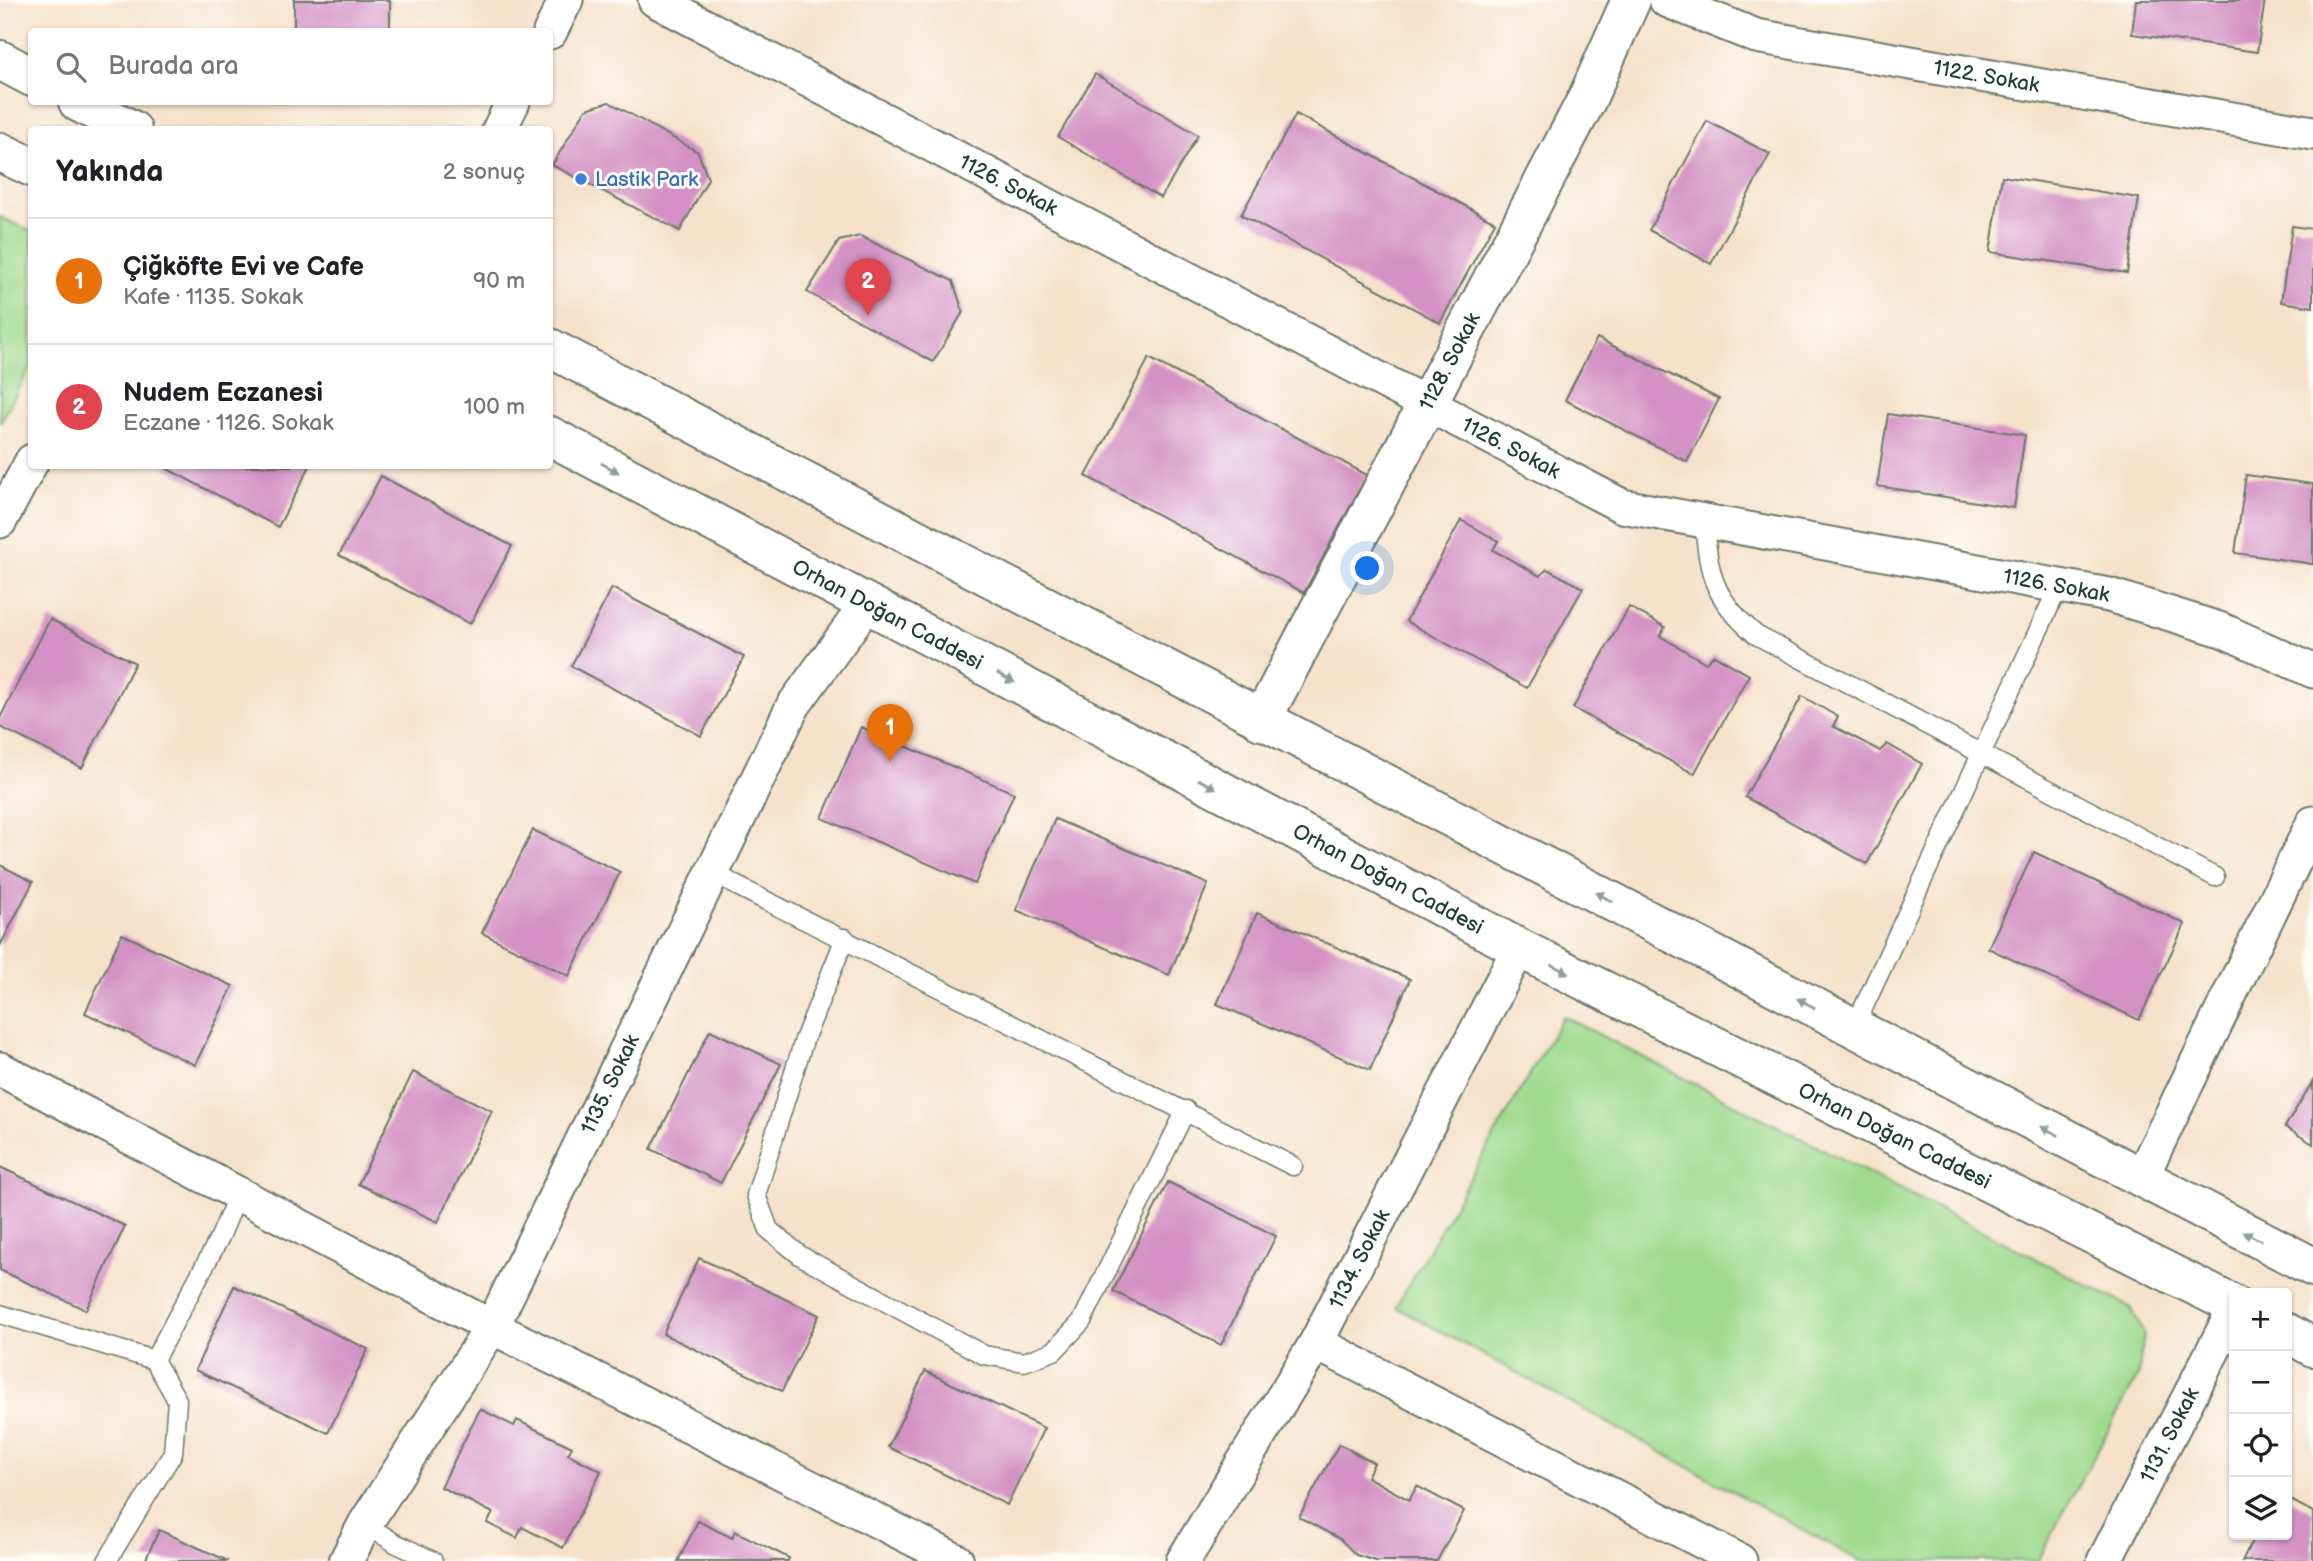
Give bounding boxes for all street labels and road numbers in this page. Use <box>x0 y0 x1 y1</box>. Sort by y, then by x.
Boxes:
street label: 1122. Sokak <box>1932 55 2042 98</box>
street label: 1126. Sokak <box>955 149 1062 222</box>
street label: 1128. Sokak <box>1414 308 1486 415</box>
street label: 1126. Sokak <box>1457 412 1565 485</box>
street label: Orhan Doğan Caddesi <box>788 554 987 675</box>
street label: 1126. Sokak <box>2001 564 2112 608</box>
street label: Orhan Doğan Caddesi <box>1288 819 1488 940</box>
street label: 1135. Sokak <box>576 1030 645 1138</box>
street label: Orhan Doğan Caddesi <box>1794 1078 1995 1195</box>
street label: 1134. Sokak <box>1324 1205 1396 1313</box>
street label: 1131. Sokak <box>2135 1383 2205 1487</box>

